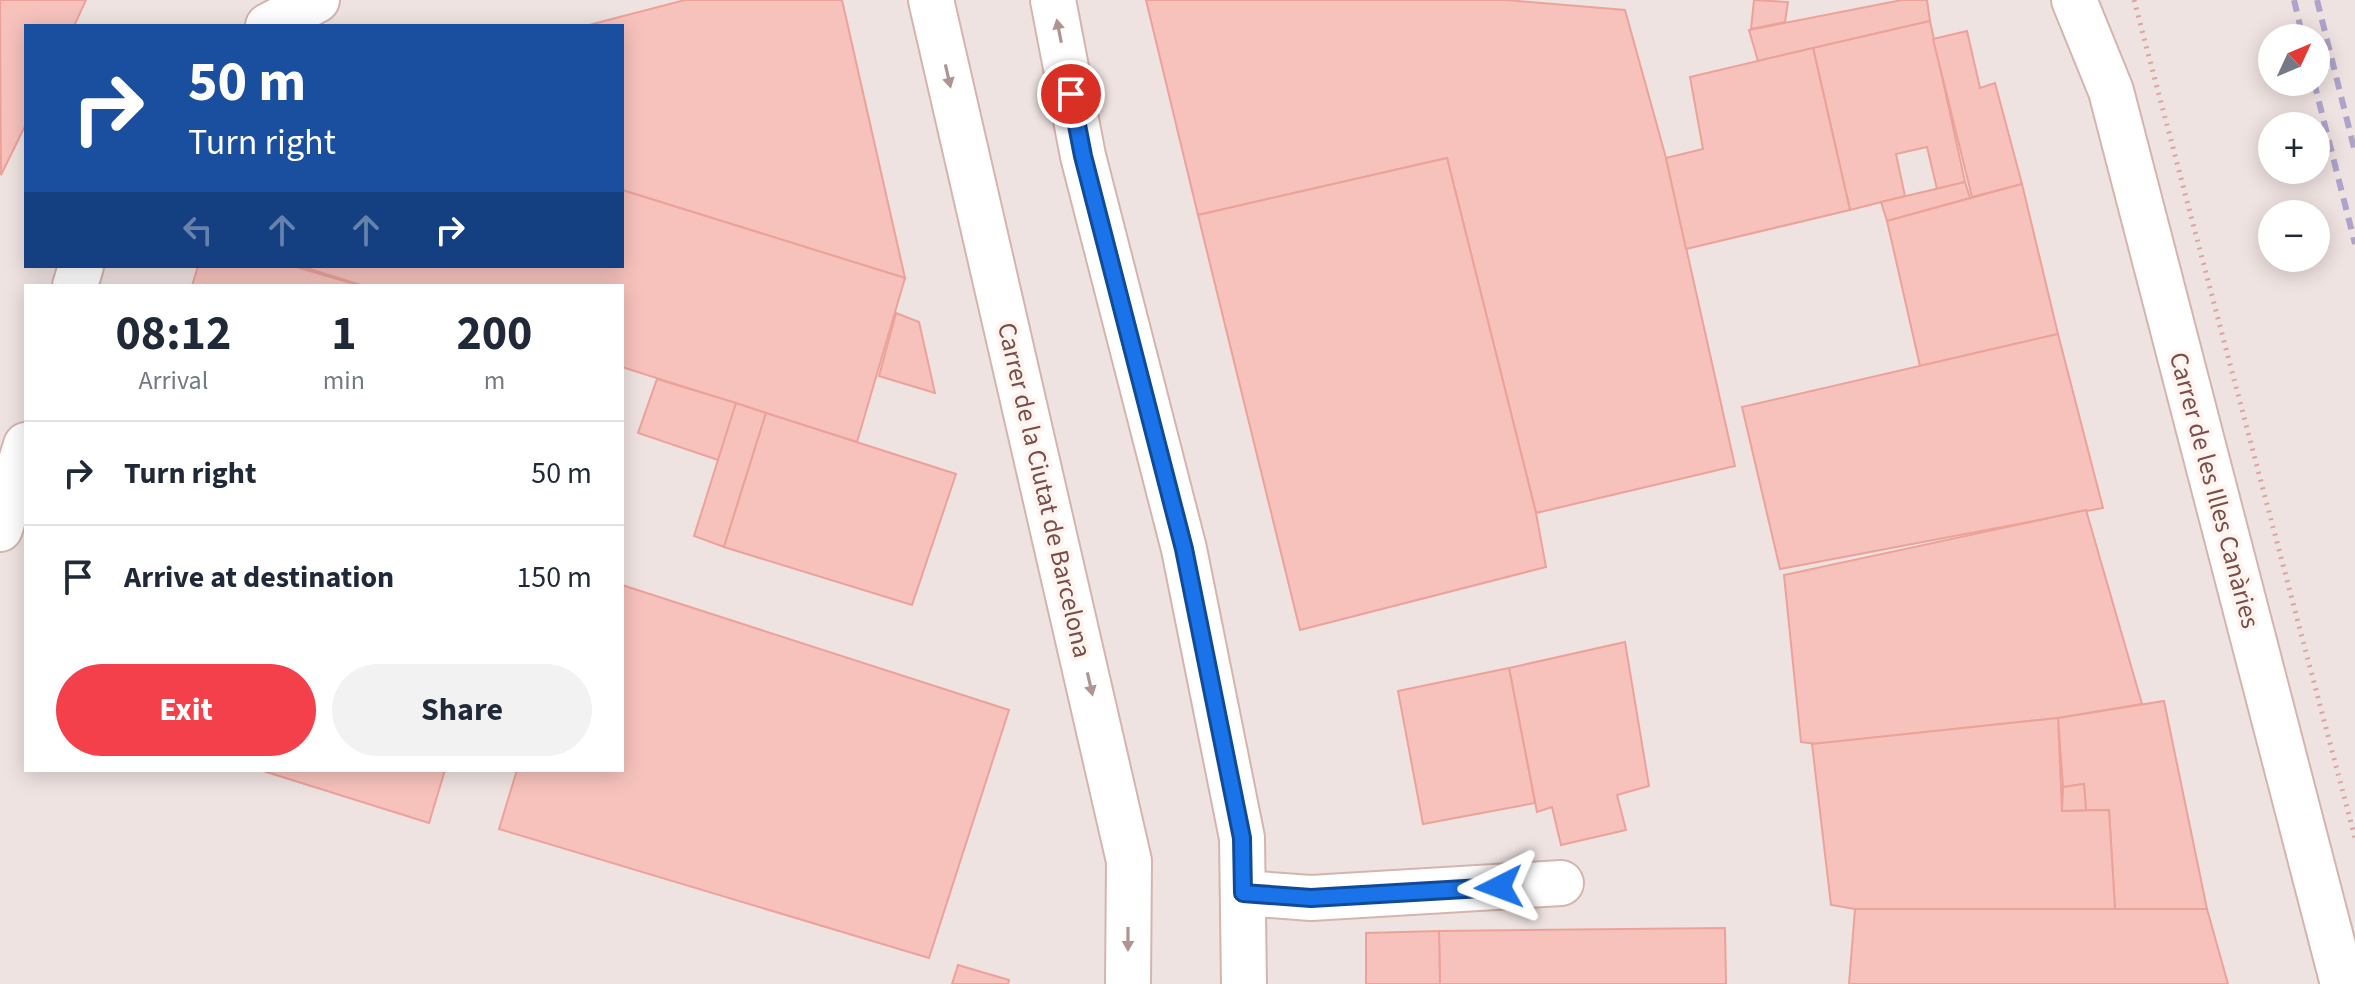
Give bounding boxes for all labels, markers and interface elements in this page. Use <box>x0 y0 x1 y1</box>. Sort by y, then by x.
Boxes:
one-way arrow <box>1053 18 1065 43</box>
north arrow <box>2258 24 2330 96</box>
map controls <box>2258 24 2330 272</box>
text: 50 m <box>188 43 306 122</box>
icon: right <box>56 56 160 160</box>
pin <box>1037 60 1105 128</box>
one-way arrow <box>943 64 955 89</box>
icon: arrive <box>1049 72 1093 116</box>
button: + <box>2258 112 2330 184</box>
text: Turn right <box>188 117 336 168</box>
button: − <box>2258 200 2330 272</box>
icon: left <box>176 208 220 252</box>
icon: ahead <box>260 208 304 252</box>
icon: ahead <box>344 208 388 252</box>
icon: right <box>428 208 472 252</box>
text: 08:12 <box>115 300 231 368</box>
text: 1 <box>331 300 357 368</box>
text: 200 <box>456 300 532 368</box>
street label: Carrer de la Ciutat de Barcelona <box>988 319 1101 661</box>
street label: Carrer de les Illes Canàries <box>2160 348 2269 632</box>
text: Arrival <box>138 362 208 399</box>
text: min <box>323 362 365 399</box>
text: m <box>484 362 505 399</box>
icon: right <box>56 451 100 495</box>
text: Turn right <box>124 452 256 495</box>
text: 50 m <box>531 452 592 495</box>
icon: arrive <box>56 555 100 599</box>
text: Arrive at destination <box>124 556 394 599</box>
text: 150 m <box>516 556 592 599</box>
button: Exit <box>56 664 316 756</box>
button: Share <box>332 664 592 756</box>
one-way arrow <box>1084 671 1097 696</box>
position arrow <box>1457 845 1541 929</box>
one-way arrow <box>1122 927 1134 952</box>

